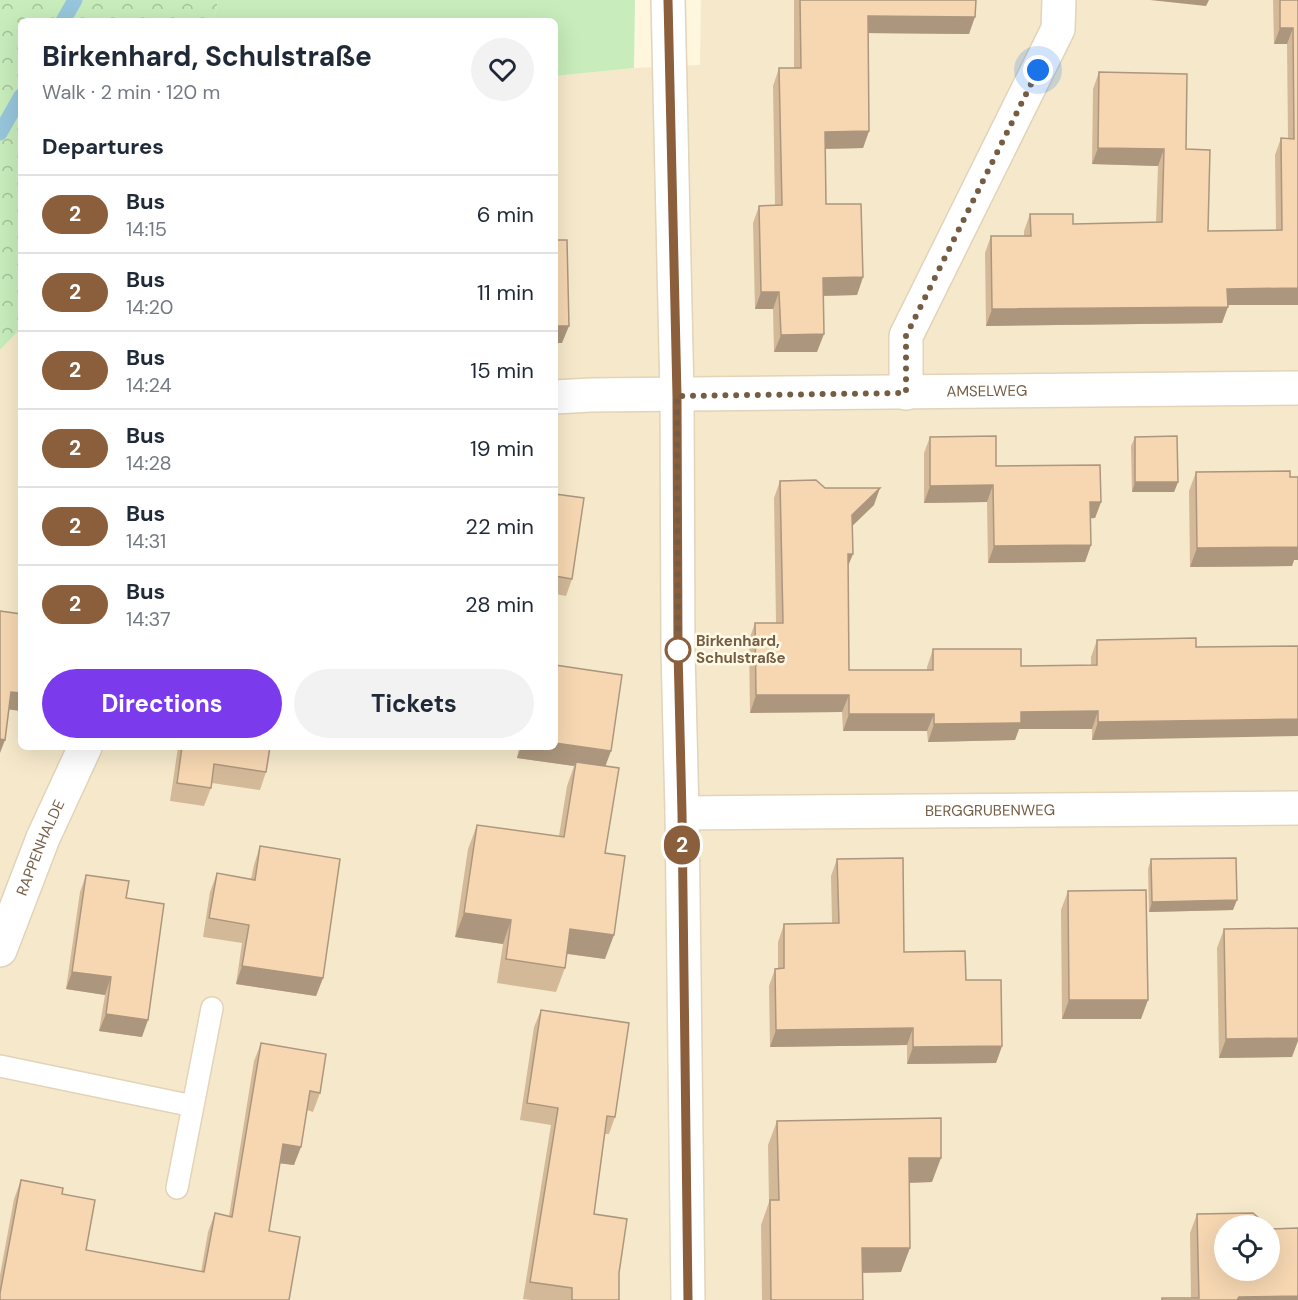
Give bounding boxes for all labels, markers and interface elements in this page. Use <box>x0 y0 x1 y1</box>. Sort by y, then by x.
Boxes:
text: Birkenhard, Schulstraße <box>42 38 372 75</box>
button: heart <box>471 38 534 101</box>
your location <box>1023 55 1053 85</box>
text: Walk · 2 min · 120 m <box>42 79 220 105</box>
text: Departures <box>42 132 164 161</box>
text: Bus <box>126 187 165 216</box>
text: 2 <box>69 200 81 228</box>
text: 6 min <box>477 200 534 229</box>
text: 14:15 <box>126 216 167 242</box>
text: Bus <box>126 265 165 294</box>
text: 2 <box>69 278 81 306</box>
text: 11 min <box>477 278 534 307</box>
text: 14:20 <box>126 294 173 320</box>
text: Bus <box>126 343 165 372</box>
text: 2 <box>69 356 81 384</box>
text: 15 min <box>470 356 534 385</box>
text: 14:24 <box>126 372 172 398</box>
street label: AMSELWEG <box>946 381 1028 401</box>
text: Bus <box>126 421 165 450</box>
text: 2 <box>69 434 81 462</box>
text: 19 min <box>470 434 534 463</box>
text: 14:28 <box>126 450 172 476</box>
text: Bus <box>126 499 165 528</box>
text: 2 <box>69 512 81 540</box>
text: 22 min <box>465 512 534 541</box>
text: 14:31 <box>126 528 166 554</box>
text: Bus <box>126 577 165 606</box>
text: 2 <box>69 590 81 618</box>
text: 28 min <box>465 590 534 619</box>
text: 14:37 <box>126 606 171 632</box>
place label: Birkenhard, Schulstraße <box>696 631 785 668</box>
marker: Birkenhard, Schulstraße <box>665 637 691 663</box>
button: Directions <box>42 669 282 738</box>
button: Tickets <box>294 669 534 738</box>
street label: RAPPENHALDE <box>12 797 69 899</box>
street label: BERGGRUBENWEG <box>925 800 1055 821</box>
line badge: 2 <box>662 826 702 864</box>
text: 2 <box>676 831 688 859</box>
map controls <box>1214 1215 1280 1281</box>
button: locate <box>1214 1215 1280 1281</box>

